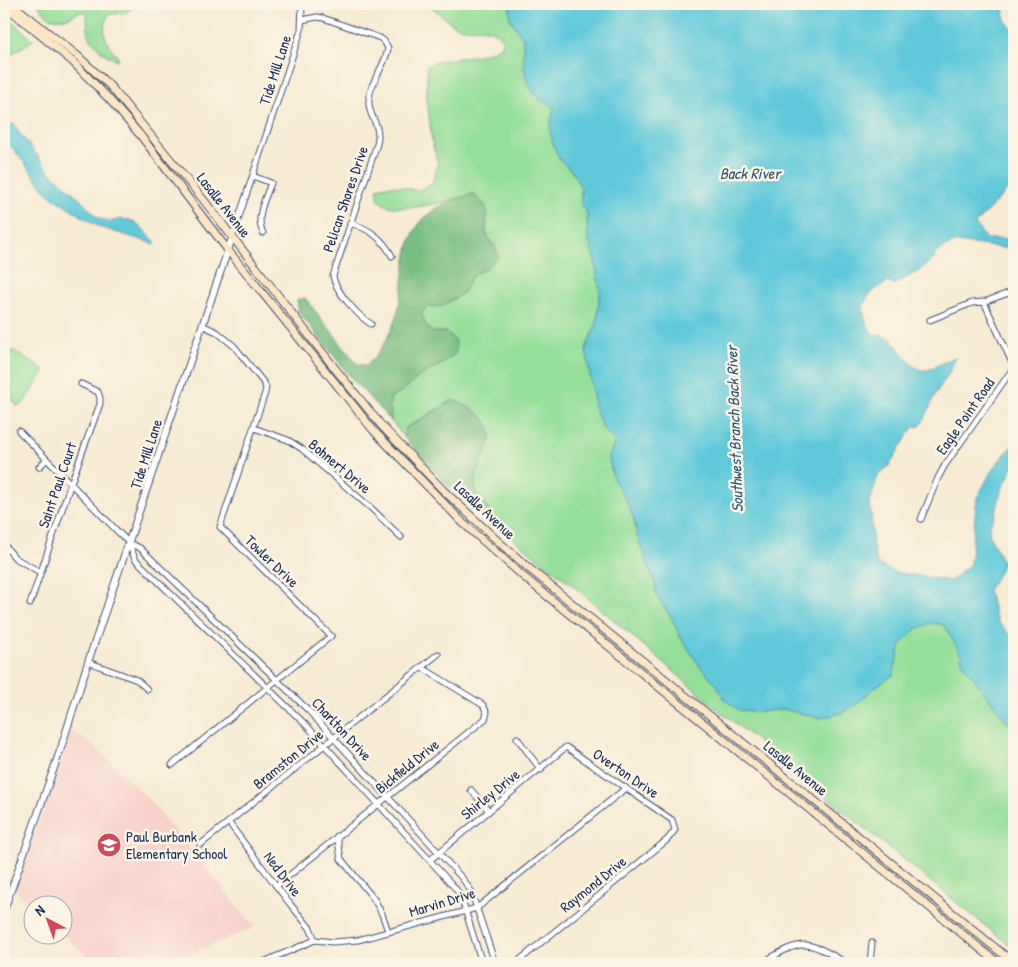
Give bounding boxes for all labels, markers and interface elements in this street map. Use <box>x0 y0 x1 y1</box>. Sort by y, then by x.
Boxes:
street label: Tide Mill Lane <box>254 32 296 108</box>
street label: Pelican Shores Drive <box>317 143 373 255</box>
water label: Back River <box>720 162 782 184</box>
street label: Lasalle Avenue <box>192 168 256 242</box>
water label: Southwest Branch Back River <box>720 344 748 513</box>
street label: Eagle Point Road <box>931 373 999 459</box>
street label: Tide Mill Lane <box>125 416 167 492</box>
street label: Bohnert Drive <box>304 434 376 498</box>
street label: Saint Paul Court <box>33 439 82 531</box>
street label: Lasalle Avenue <box>450 476 520 544</box>
street label: Towler Drive <box>240 530 304 592</box>
street label: Charlton Drive <box>307 693 377 765</box>
street label: Bramston Drive <box>248 724 328 794</box>
street label: Bickfield Drive <box>371 734 443 798</box>
street label: Lasalle Avenue <box>759 736 833 800</box>
street label: Overton Drive <box>589 743 663 803</box>
street label: Shirley Drive <box>456 764 524 824</box>
place label: Paul Burbank Elementary School <box>126 826 227 864</box>
school or university icon: Paul Burbank Elementary School <box>96 832 122 858</box>
street label: Ned Drive <box>259 847 307 901</box>
street label: Raymond Drive <box>555 851 631 917</box>
street label: Marvin Drive <box>406 882 478 922</box>
north arrow <box>22 894 72 944</box>
text: N <box>30 900 49 919</box>

